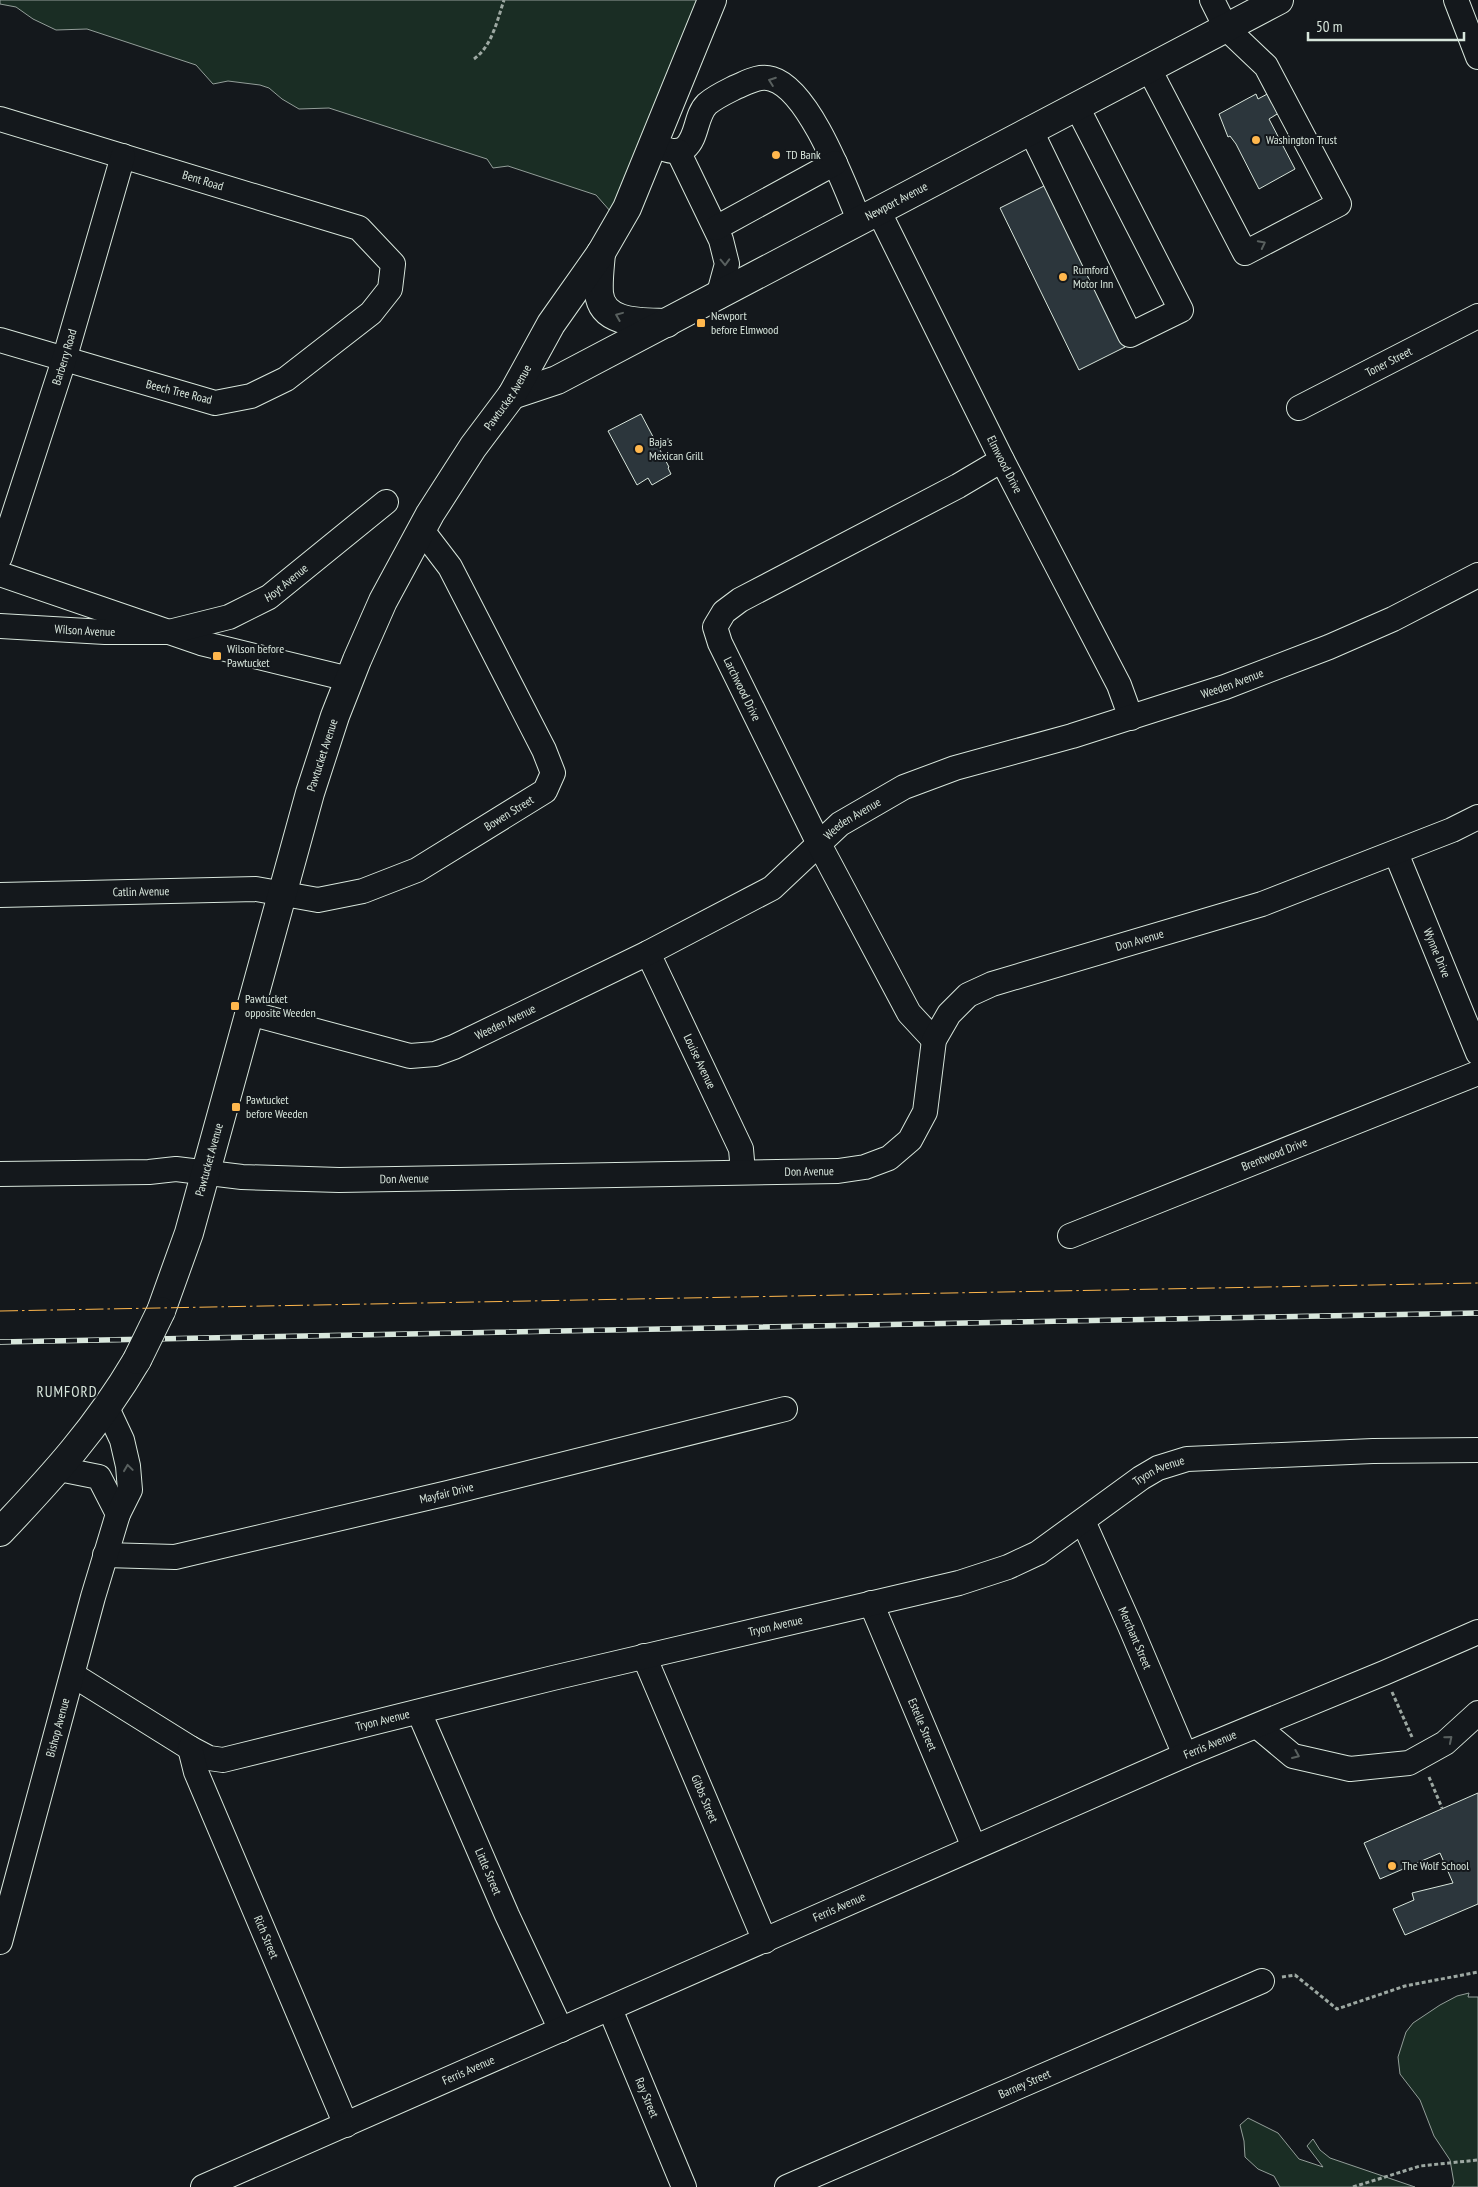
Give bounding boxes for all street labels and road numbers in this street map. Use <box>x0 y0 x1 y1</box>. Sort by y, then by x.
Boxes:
street label: Bent Road <box>181 167 225 193</box>
street label: Newport Avenue <box>862 178 930 223</box>
street label: Barberry Road <box>48 327 80 387</box>
street label: Toner Street <box>1363 343 1415 380</box>
street label: Pawtucket Avenue <box>480 362 534 433</box>
street label: Beech Tree Road <box>144 376 214 407</box>
street label: Elmwood Drive <box>984 433 1026 496</box>
street label: Hoyt Avenue <box>262 560 311 605</box>
street label: Wilson Avenue <box>54 621 115 639</box>
street label: Larchwood Drive <box>721 654 764 723</box>
street label: Weeden Avenue <box>1199 665 1265 701</box>
street label: Pawtucket Avenue <box>303 717 341 793</box>
street label: Bowen Street <box>481 791 537 834</box>
street label: Weeden Avenue <box>820 794 883 843</box>
street label: Catlin Avenue <box>112 883 170 899</box>
street label: Don Avenue <box>1114 926 1165 954</box>
street label: Wynne Drive <box>1421 926 1454 980</box>
street label: Weeden Avenue <box>472 1001 538 1043</box>
street label: Louise Avenue <box>680 1031 719 1091</box>
street label: Pawtucket Avenue <box>191 1121 226 1198</box>
street label: Brentwood Drive <box>1239 1134 1309 1174</box>
street label: Don Avenue <box>784 1163 834 1179</box>
street label: Don Avenue <box>379 1170 429 1186</box>
street label: Tryon Avenue <box>1130 1452 1186 1489</box>
street label: Mayfair Drive <box>418 1479 475 1506</box>
street label: Merchant Street <box>1115 1604 1156 1672</box>
street label: Tryon Avenue <box>747 1612 804 1639</box>
street label: Bishop Avenue <box>42 1696 72 1759</box>
street label: Estelle Street <box>905 1696 941 1753</box>
street label: Tryon Avenue <box>354 1706 411 1734</box>
street label: Ferris Avenue <box>1181 1727 1239 1762</box>
street label: Gibbs Street <box>688 1772 722 1825</box>
street label: Little Street <box>472 1846 506 1898</box>
street label: Ferris Avenue <box>810 1889 868 1925</box>
street label: Rich Street <box>251 1913 283 1961</box>
street label: Ferris Avenue <box>440 2052 497 2088</box>
street label: Barney Street <box>996 2065 1053 2101</box>
street label: Ray Street <box>632 2075 663 2120</box>

